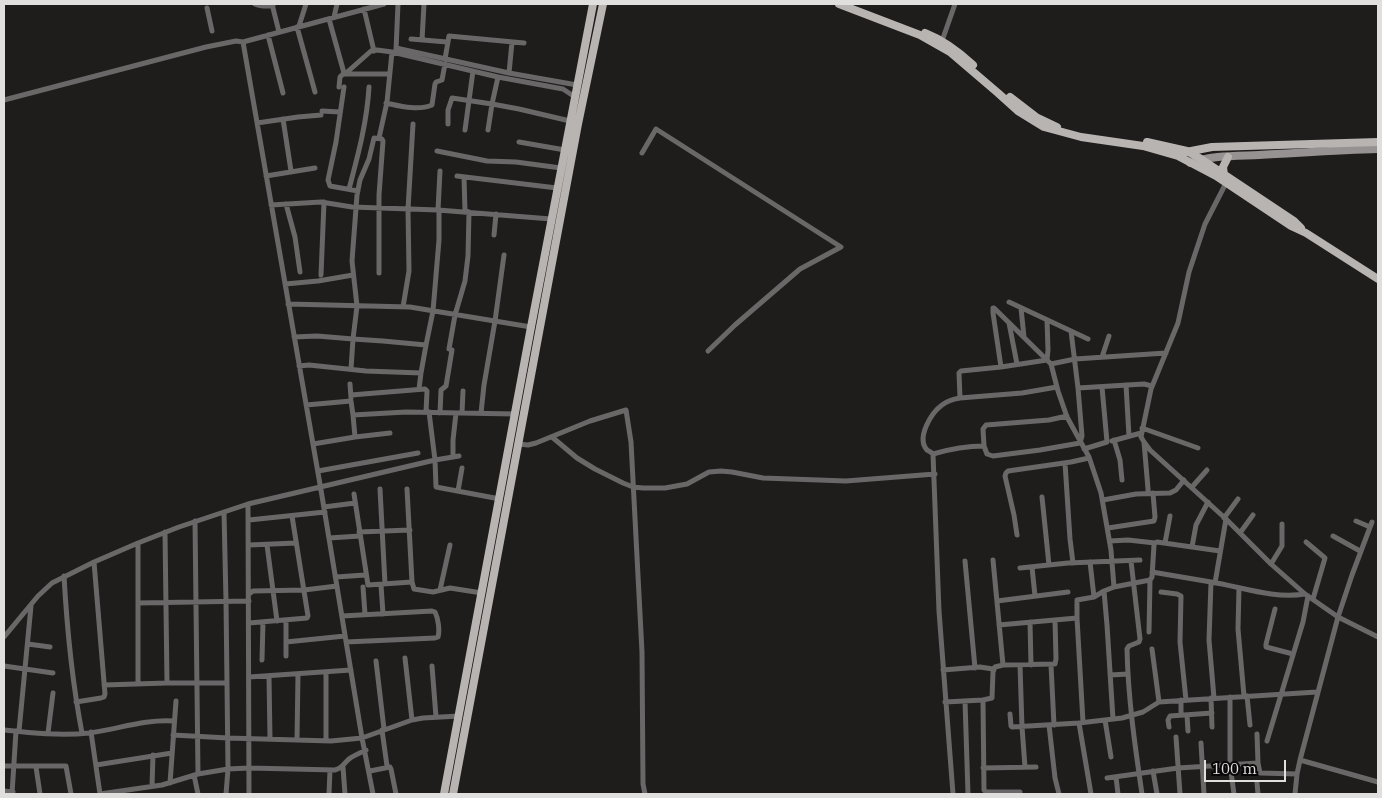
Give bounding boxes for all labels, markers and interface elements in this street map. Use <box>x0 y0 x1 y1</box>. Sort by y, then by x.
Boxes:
scale bar <box>1207 750 1290 782</box>
text: 100 m <box>1212 759 1257 778</box>

